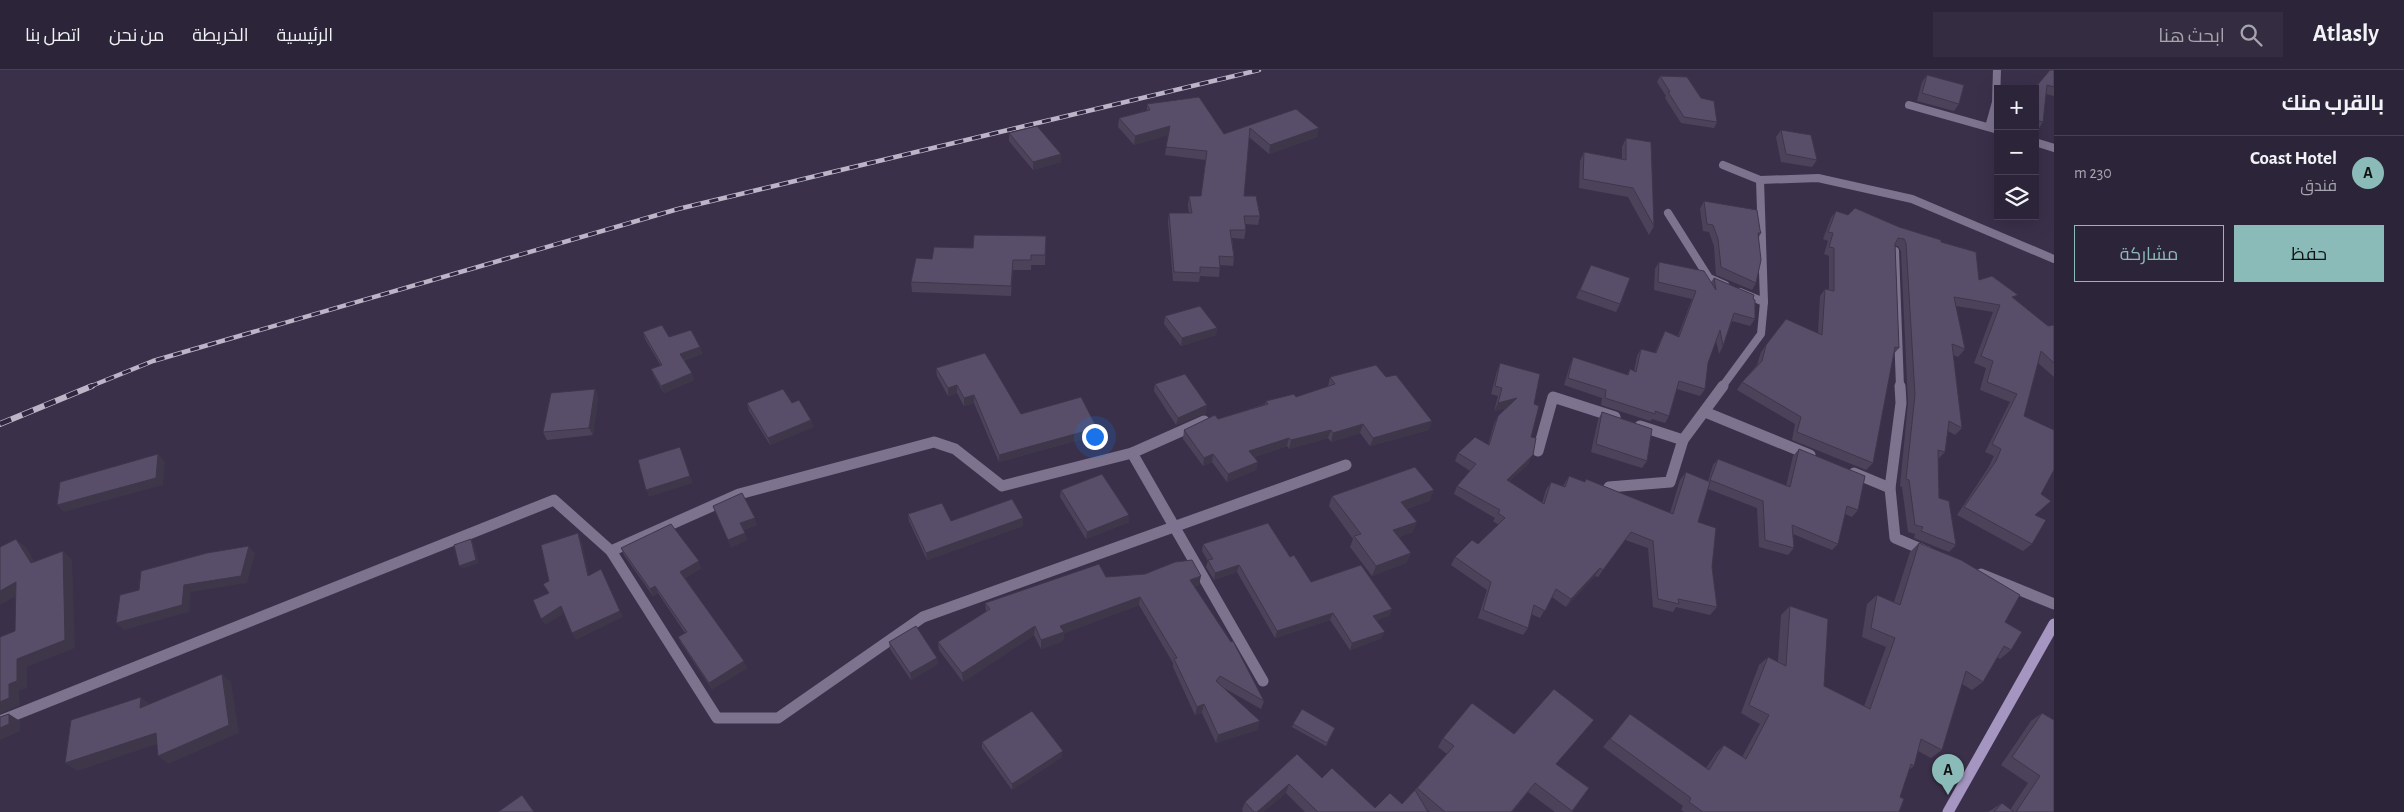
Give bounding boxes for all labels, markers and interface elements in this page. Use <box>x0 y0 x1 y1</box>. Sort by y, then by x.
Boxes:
search box <box>1933 12 2283 57</box>
icon: search <box>2237 21 2265 49</box>
text: Atlasly <box>2313 22 2379 46</box>
text: اتصل بنا <box>25 27 81 45</box>
text: من نحن <box>109 27 164 45</box>
text: الخريطة <box>192 27 249 45</box>
text: الرئيسية <box>277 27 333 45</box>
text: ابحث هنا <box>2158 27 2225 46</box>
map controls <box>1994 85 2039 220</box>
button: + <box>1994 85 2039 130</box>
text: بالقرب منك <box>2282 93 2384 114</box>
button: − <box>1994 130 2039 175</box>
text: Coast Hotel <box>2250 149 2337 168</box>
text: 230 m <box>2074 165 2112 181</box>
text: A <box>2363 165 2373 181</box>
button: layers <box>1994 175 2039 220</box>
text: فندق <box>2300 178 2337 194</box>
button: مشاركة <box>2074 225 2224 282</box>
button: حفظ <box>2234 225 2384 282</box>
your location <box>1082 424 1108 450</box>
pin: A <box>1932 754 1964 795</box>

